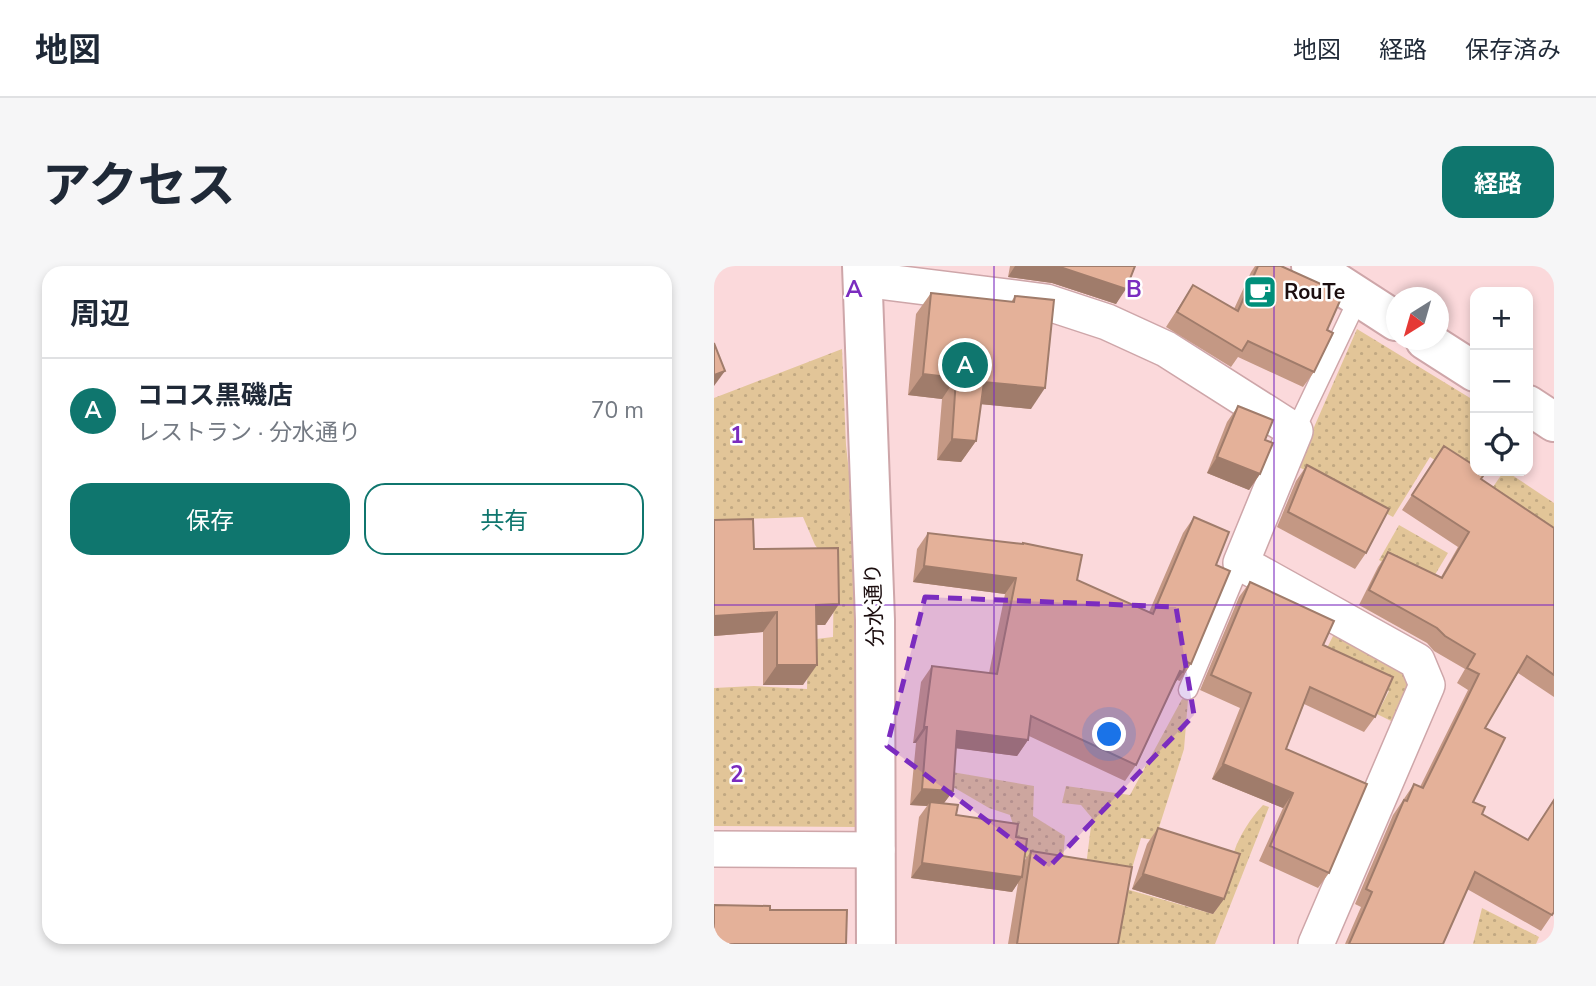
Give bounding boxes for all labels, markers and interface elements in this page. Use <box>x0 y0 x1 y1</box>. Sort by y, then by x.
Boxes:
text: 地図 <box>35 28 101 73</box>
text: 地図 <box>1293 34 1341 66</box>
text: 経路 <box>1379 34 1427 66</box>
text: 保存済み <box>1465 34 1561 66</box>
button: 経路 <box>1442 146 1554 218</box>
text: アクセス <box>42 152 236 219</box>
cafe icon: RouTe <box>1241 273 1279 311</box>
text: A <box>845 274 863 305</box>
text: B <box>1126 274 1142 305</box>
place label: RouTe <box>1284 278 1345 306</box>
north arrow <box>1386 287 1449 350</box>
map controls <box>1470 287 1533 476</box>
button: + <box>1470 287 1533 350</box>
text: 周辺 <box>70 294 130 335</box>
pin: A <box>942 339 988 391</box>
button: − <box>1470 350 1533 413</box>
text: ココス黒磯店 <box>137 378 293 413</box>
text: A <box>84 395 102 426</box>
text: 70 m <box>591 395 644 426</box>
button: locate <box>1470 413 1533 476</box>
text: レストラン · 分水通り <box>137 417 361 448</box>
text: 1 <box>730 420 744 451</box>
button: 保存 <box>70 483 350 555</box>
button: 共有 <box>364 483 644 555</box>
street label: 分水通り <box>859 563 889 647</box>
your location <box>1092 717 1126 751</box>
text: 2 <box>730 759 744 790</box>

